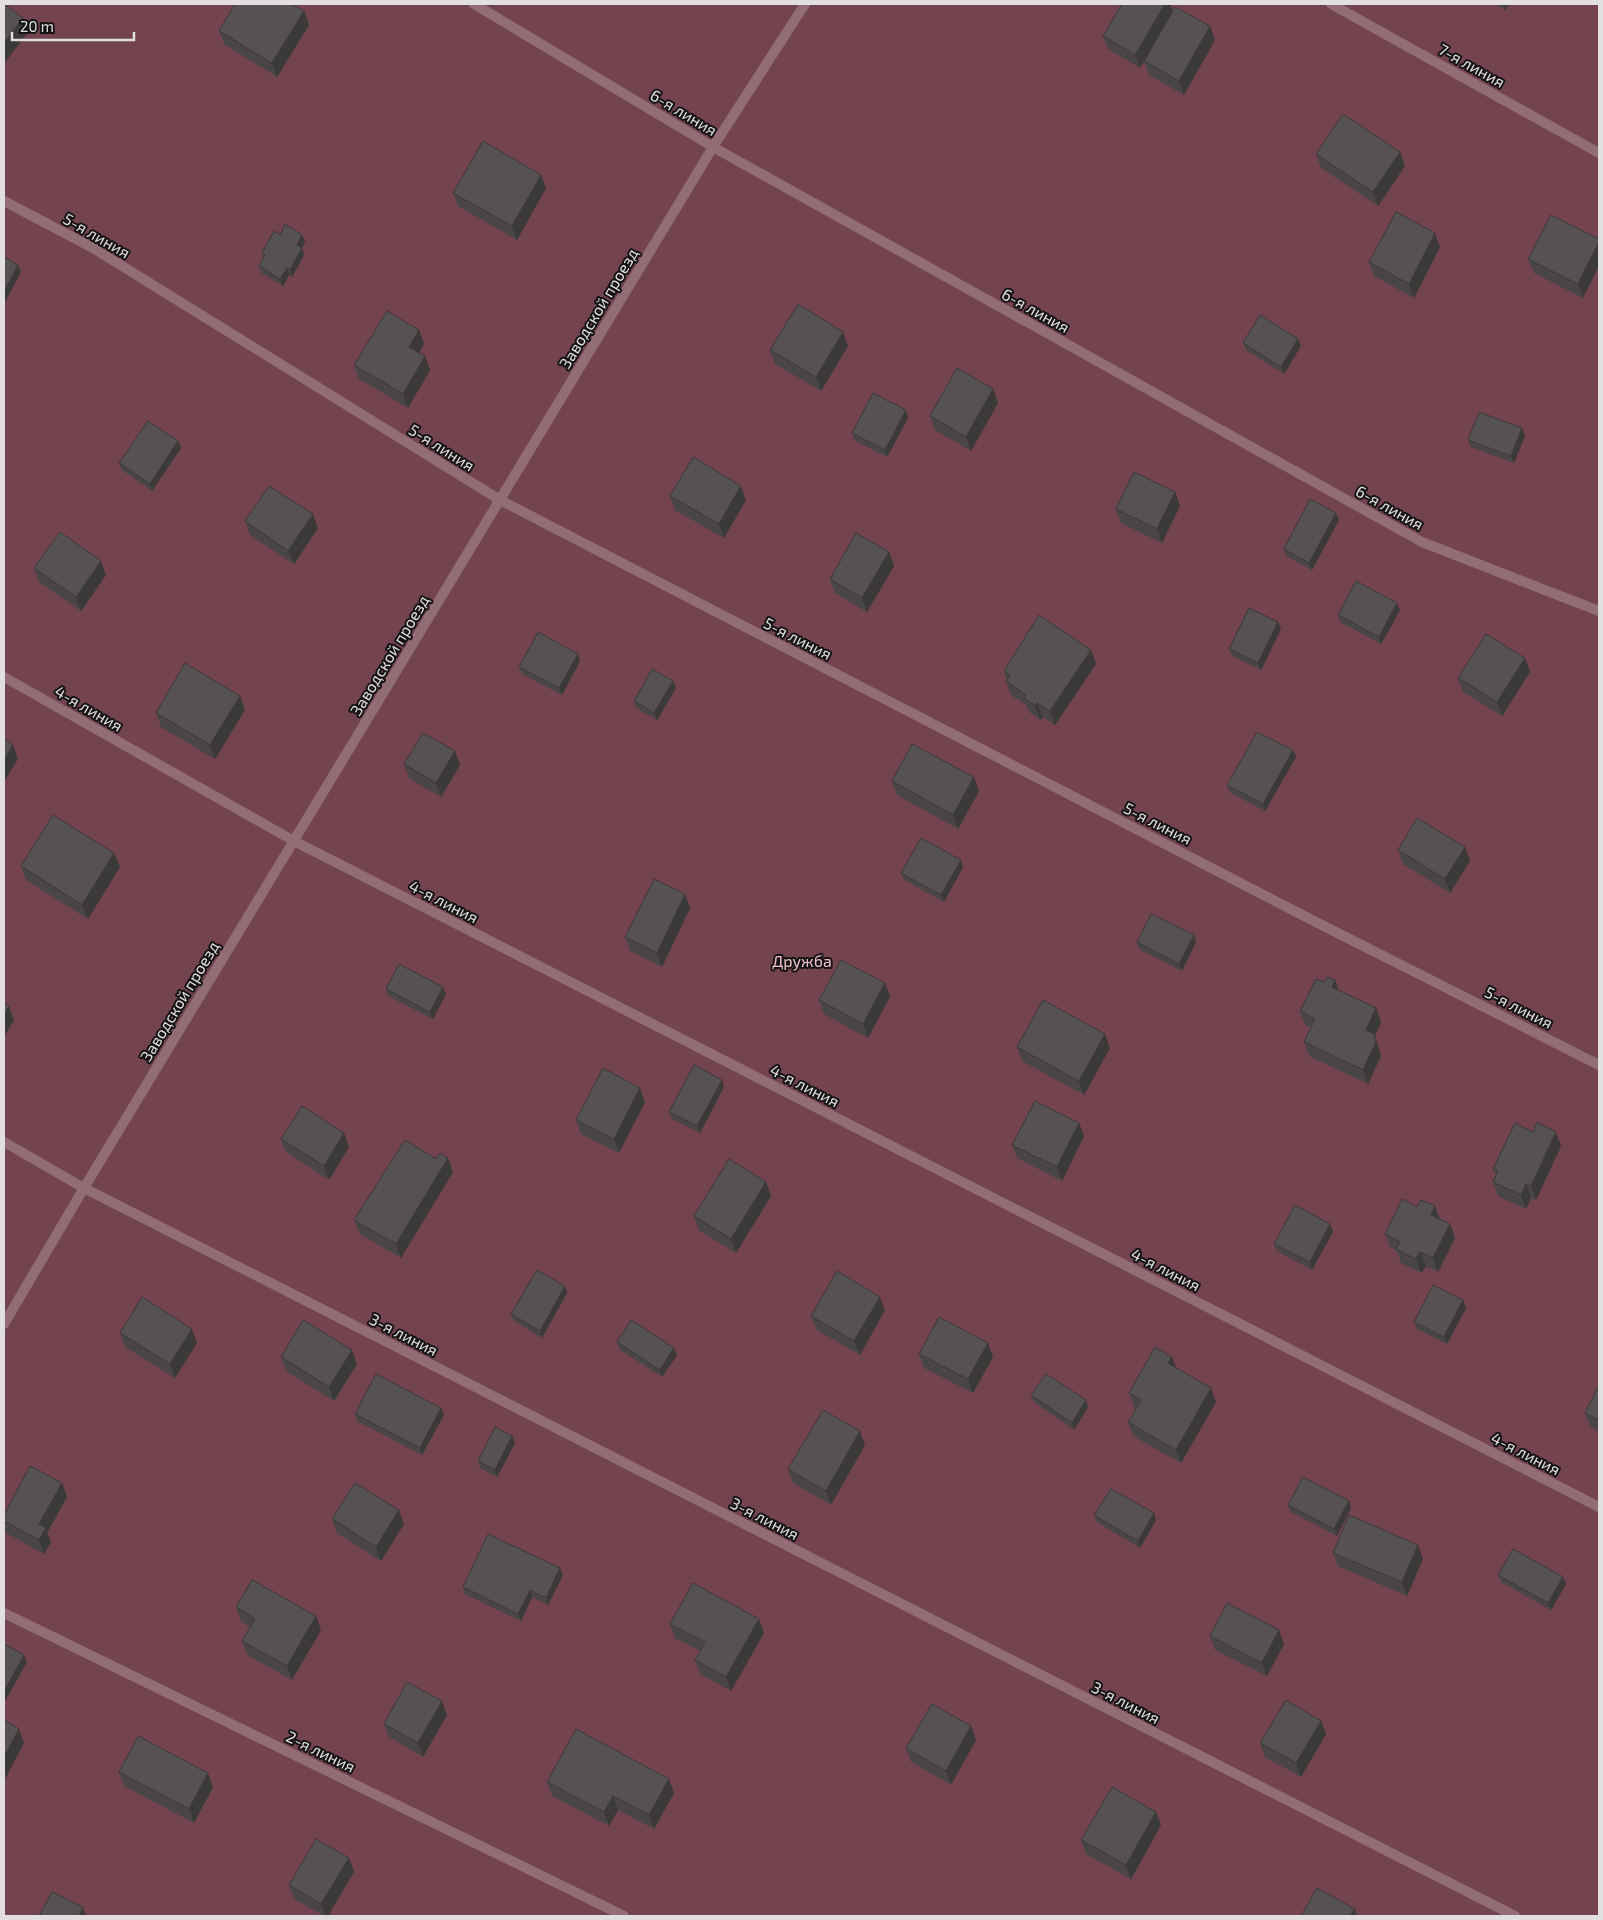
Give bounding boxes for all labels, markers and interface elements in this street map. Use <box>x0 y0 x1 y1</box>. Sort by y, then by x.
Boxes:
scale bar <box>12 10 135 42</box>
text: 20 m <box>20 17 54 35</box>
street label: 7-я линия <box>1435 39 1509 91</box>
street label: 6-я линия <box>647 85 721 139</box>
street label: 5-я линия <box>60 208 134 262</box>
street label: Заводской проезд <box>555 244 641 372</box>
street label: 6-я линия <box>999 284 1073 336</box>
street label: 5-я линия <box>406 419 478 475</box>
street label: 6-я линия <box>1353 481 1427 533</box>
street label: Заводской проезд <box>346 591 432 719</box>
street label: 5-я линия <box>761 613 835 663</box>
street label: 4-я линия <box>52 681 126 735</box>
street label: 5-я линия <box>1121 798 1195 848</box>
street label: 4-я линия <box>406 875 482 927</box>
street label: Заводской проезд <box>136 937 222 1065</box>
park label: Дружба <box>772 951 832 971</box>
street label: 5-я линия <box>1482 982 1556 1032</box>
street label: 4-я линия <box>767 1059 843 1111</box>
street label: 4-я линия <box>1128 1243 1204 1295</box>
street label: 3-я линия <box>367 1309 441 1359</box>
street label: 4-я линия <box>1488 1427 1564 1479</box>
street label: 3-я линия <box>728 1493 802 1543</box>
street label: 3-я линия <box>1089 1677 1163 1727</box>
street label: 2-я линия <box>283 1726 359 1776</box>

